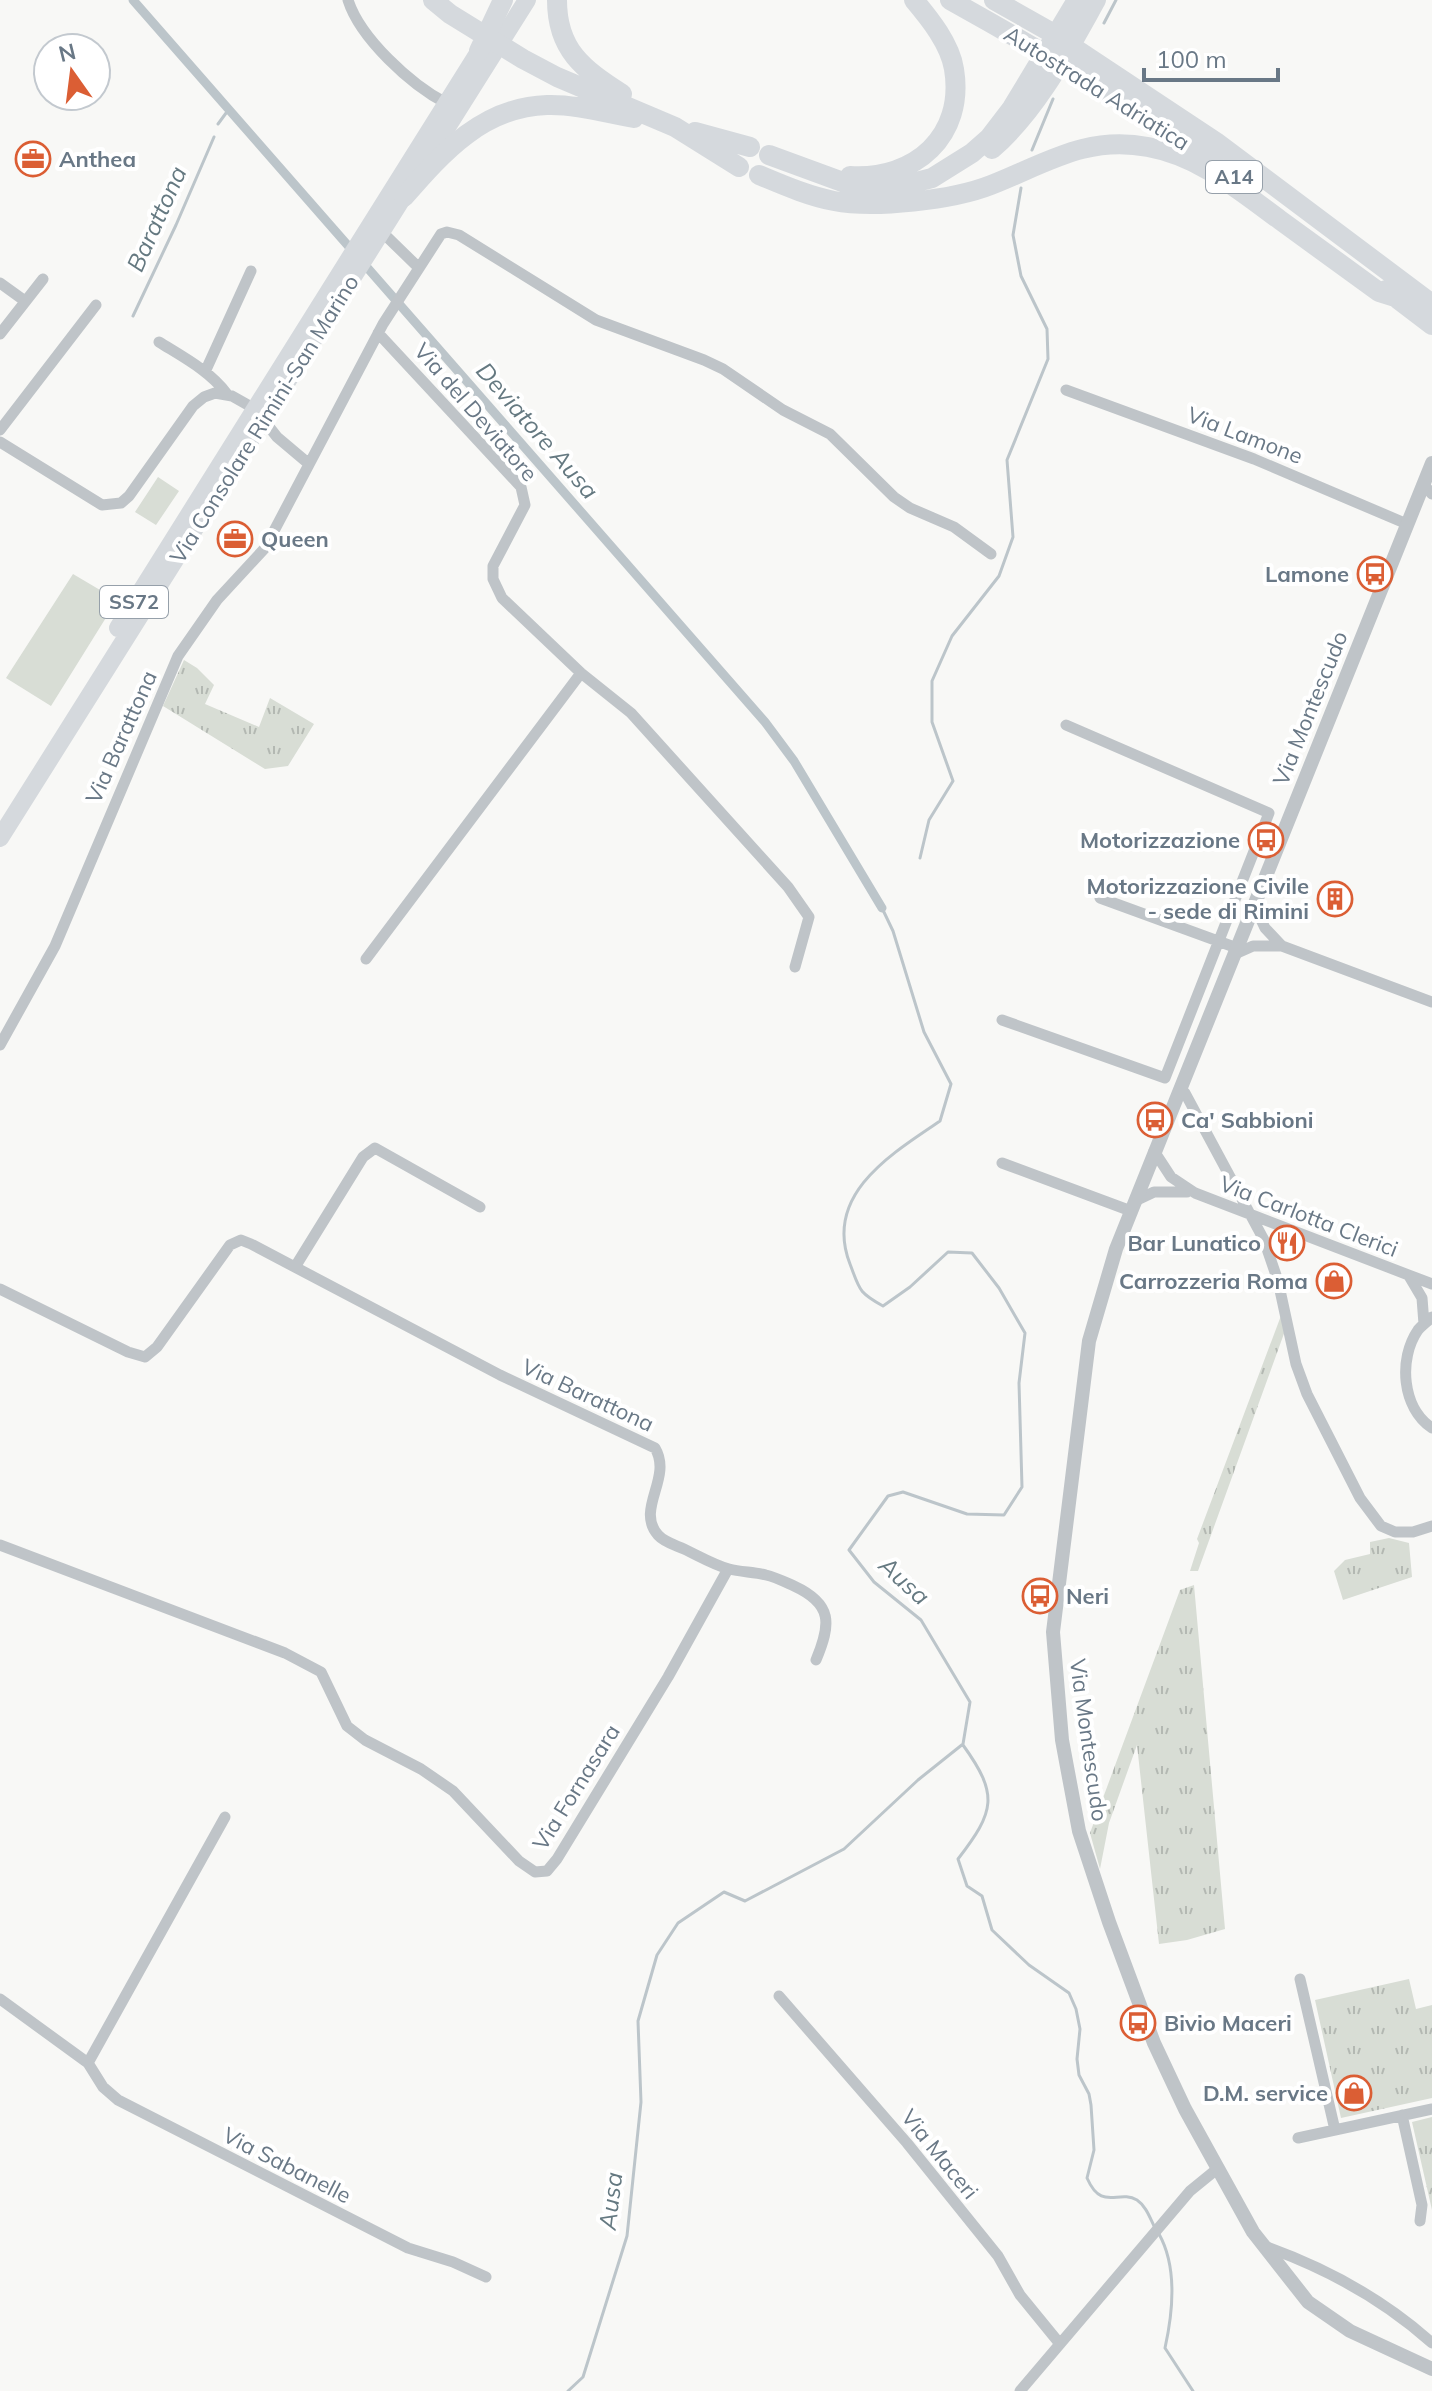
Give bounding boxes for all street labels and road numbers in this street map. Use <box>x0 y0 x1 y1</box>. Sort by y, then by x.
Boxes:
street label: Autostrada Adriatica <box>999 20 1195 156</box>
road number: A14 <box>1206 161 1262 193</box>
street label: Via Consolare Rimini-San Marino <box>163 269 365 569</box>
street label: Via del Deviatore <box>408 337 544 487</box>
street label: Via Lamone <box>1183 400 1307 470</box>
road number: SS72 <box>100 586 168 618</box>
street label: Via Montescudo <box>1266 627 1354 789</box>
street label: Via Barattona <box>79 666 163 808</box>
street label: Via Carlotta Clerici <box>1216 1169 1402 1263</box>
street label: Via Barattona <box>518 1352 658 1438</box>
street label: Via Montescudo <box>1064 1657 1114 1823</box>
street label: Via Fornasara <box>526 1719 626 1855</box>
street label: Via Maceri <box>895 2103 985 2205</box>
street label: Via Sabanelle <box>218 2121 356 2209</box>

